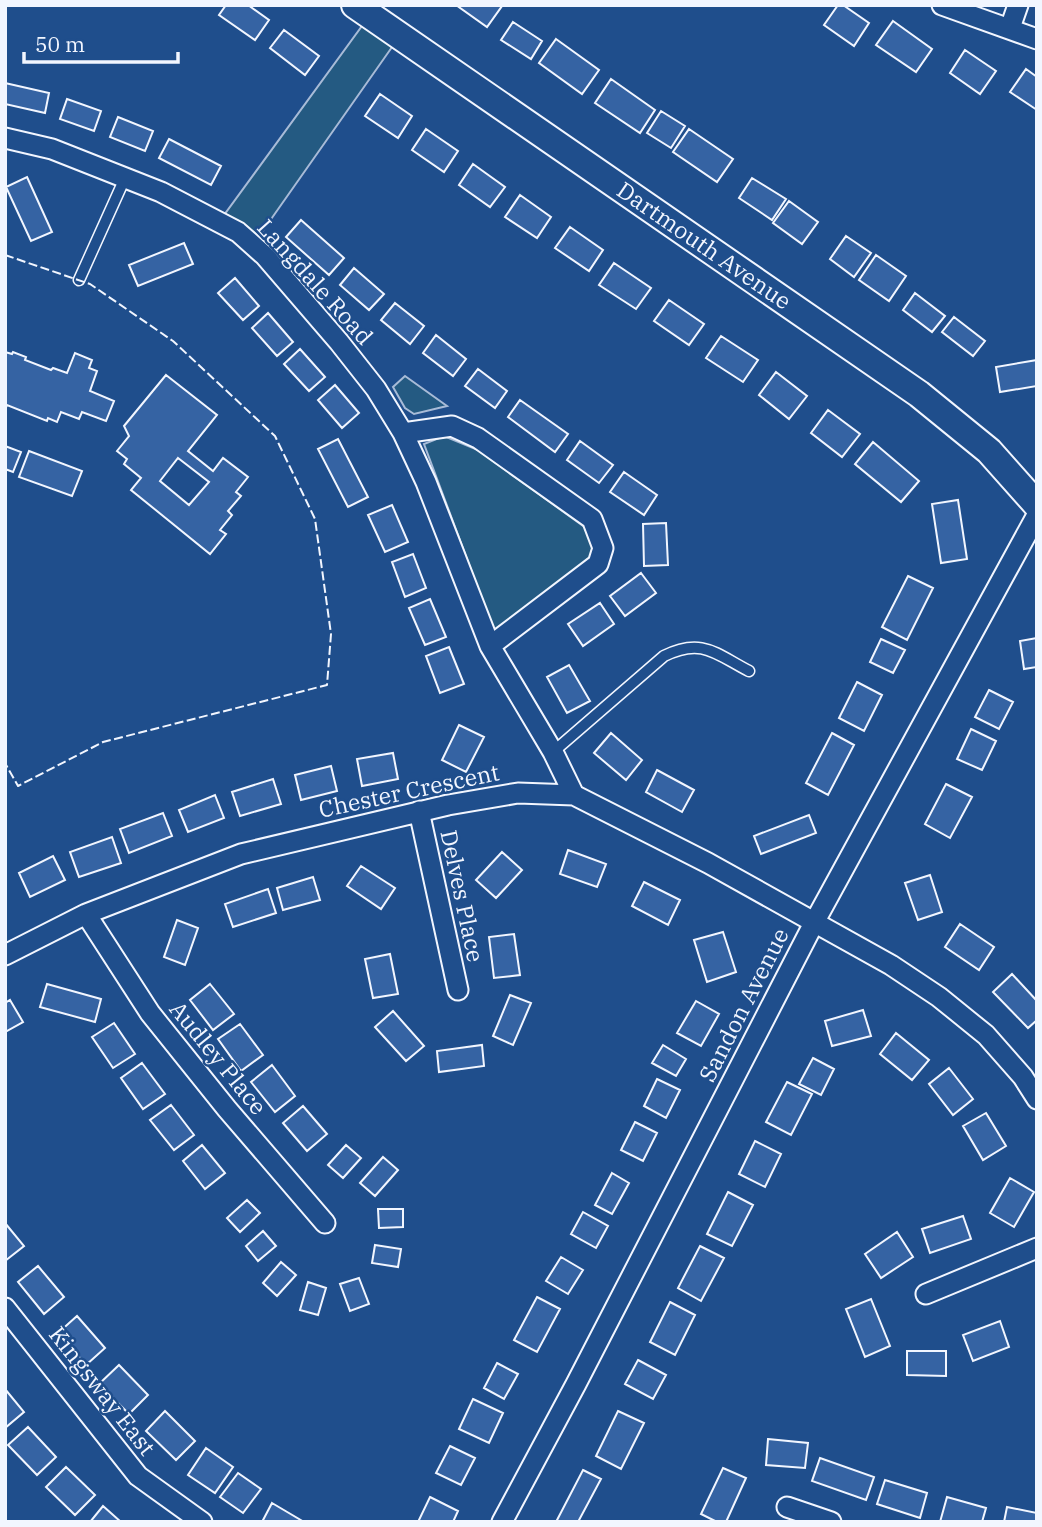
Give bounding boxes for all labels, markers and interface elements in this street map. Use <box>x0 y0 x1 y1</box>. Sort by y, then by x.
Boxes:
scale bar <box>24 21 178 65</box>
text: 50 m <box>35 30 85 58</box>
street label: Dartmouth Avenue <box>612 174 798 316</box>
street label: Langdale Road <box>251 212 380 351</box>
street label: Chester Crescent <box>316 756 502 824</box>
street label: Delves Place <box>434 827 492 965</box>
street label: Sandon Avenue <box>691 923 795 1086</box>
street label: Audley Place <box>164 994 274 1120</box>
street label: Kingsway East <box>43 1320 163 1461</box>

